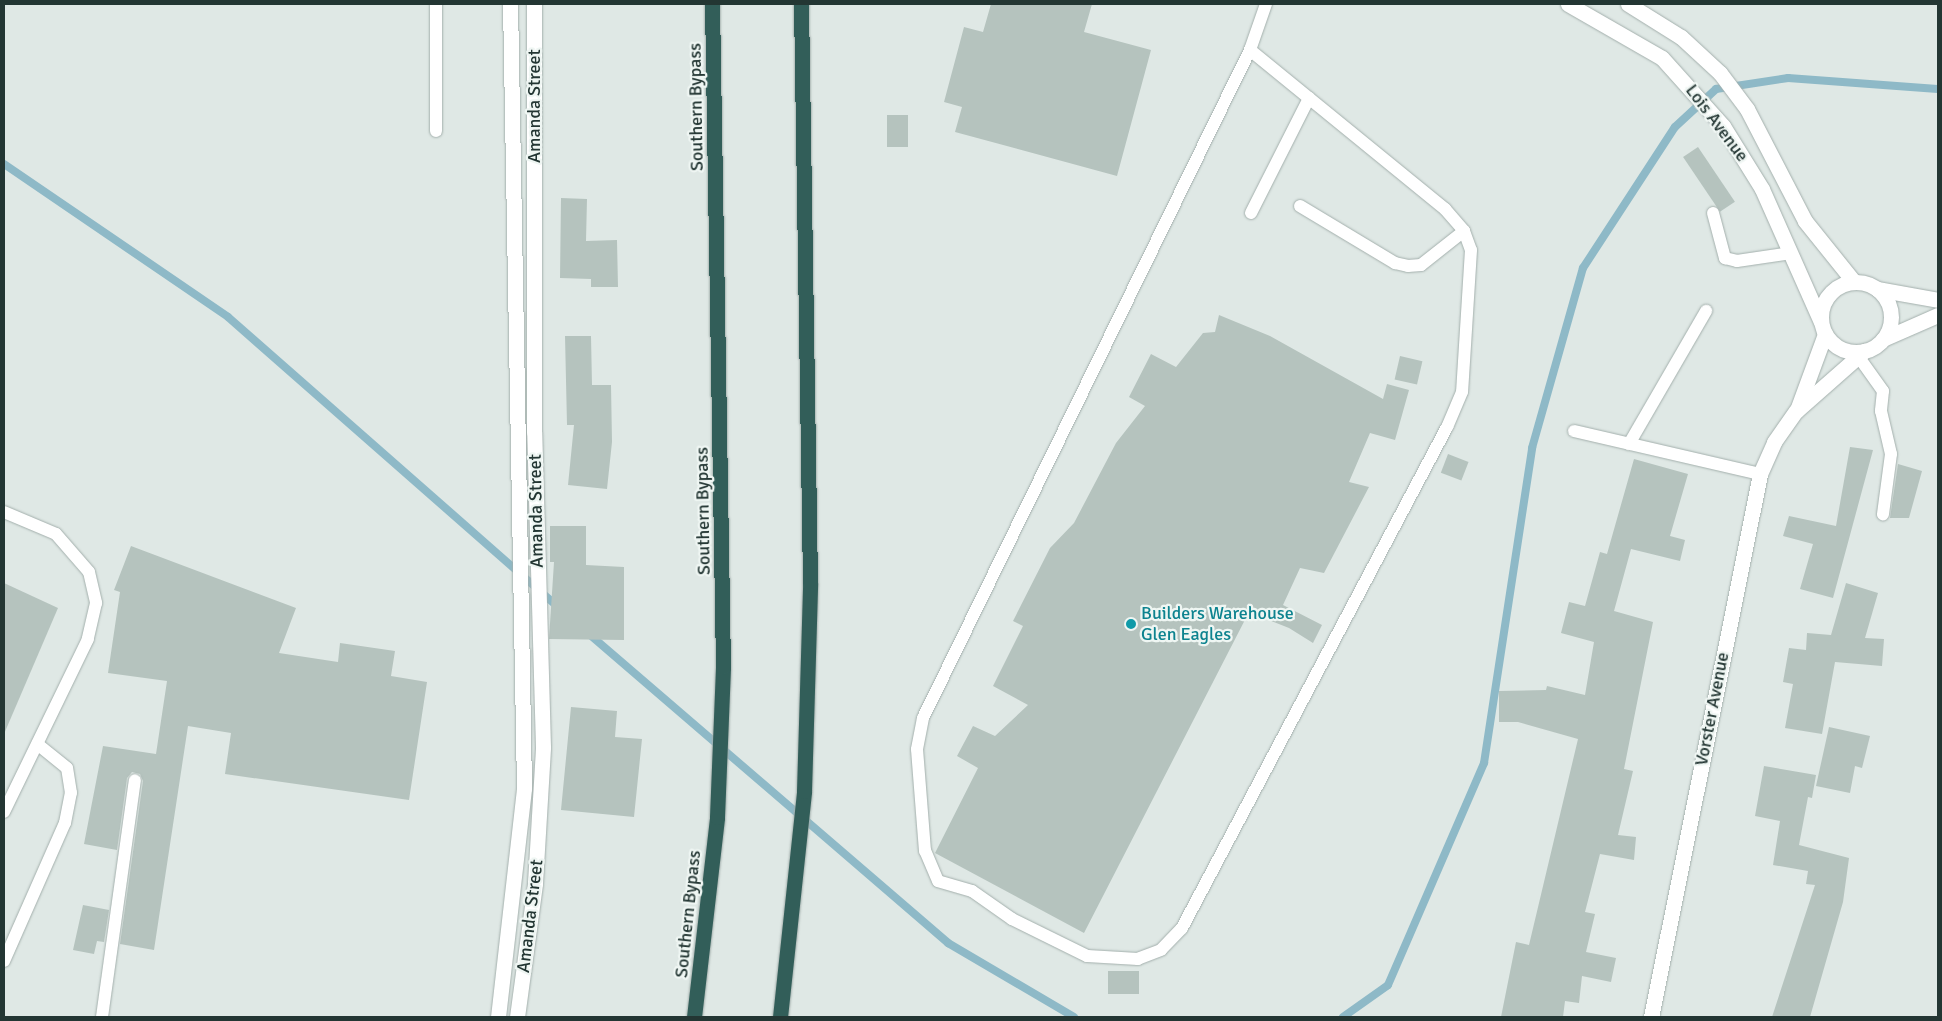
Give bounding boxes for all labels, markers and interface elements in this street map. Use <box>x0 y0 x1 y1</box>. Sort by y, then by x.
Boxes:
street label: Southern Bypass <box>684 43 708 171</box>
street label: Amanda Street <box>523 49 545 163</box>
street label: Lois Avenue <box>1681 80 1753 166</box>
street label: Southern Bypass <box>691 447 715 575</box>
street label: Amanda Street <box>524 454 548 568</box>
place label: Builders Warehouse Glen Eagles <box>1141 603 1294 646</box>
marker: Builders Warehouse Glen Eagles <box>1125 618 1137 630</box>
street label: Vorster Avenue <box>1690 650 1734 768</box>
street label: Southern Bypass <box>671 849 705 979</box>
street label: Amanda Street <box>512 858 548 974</box>

